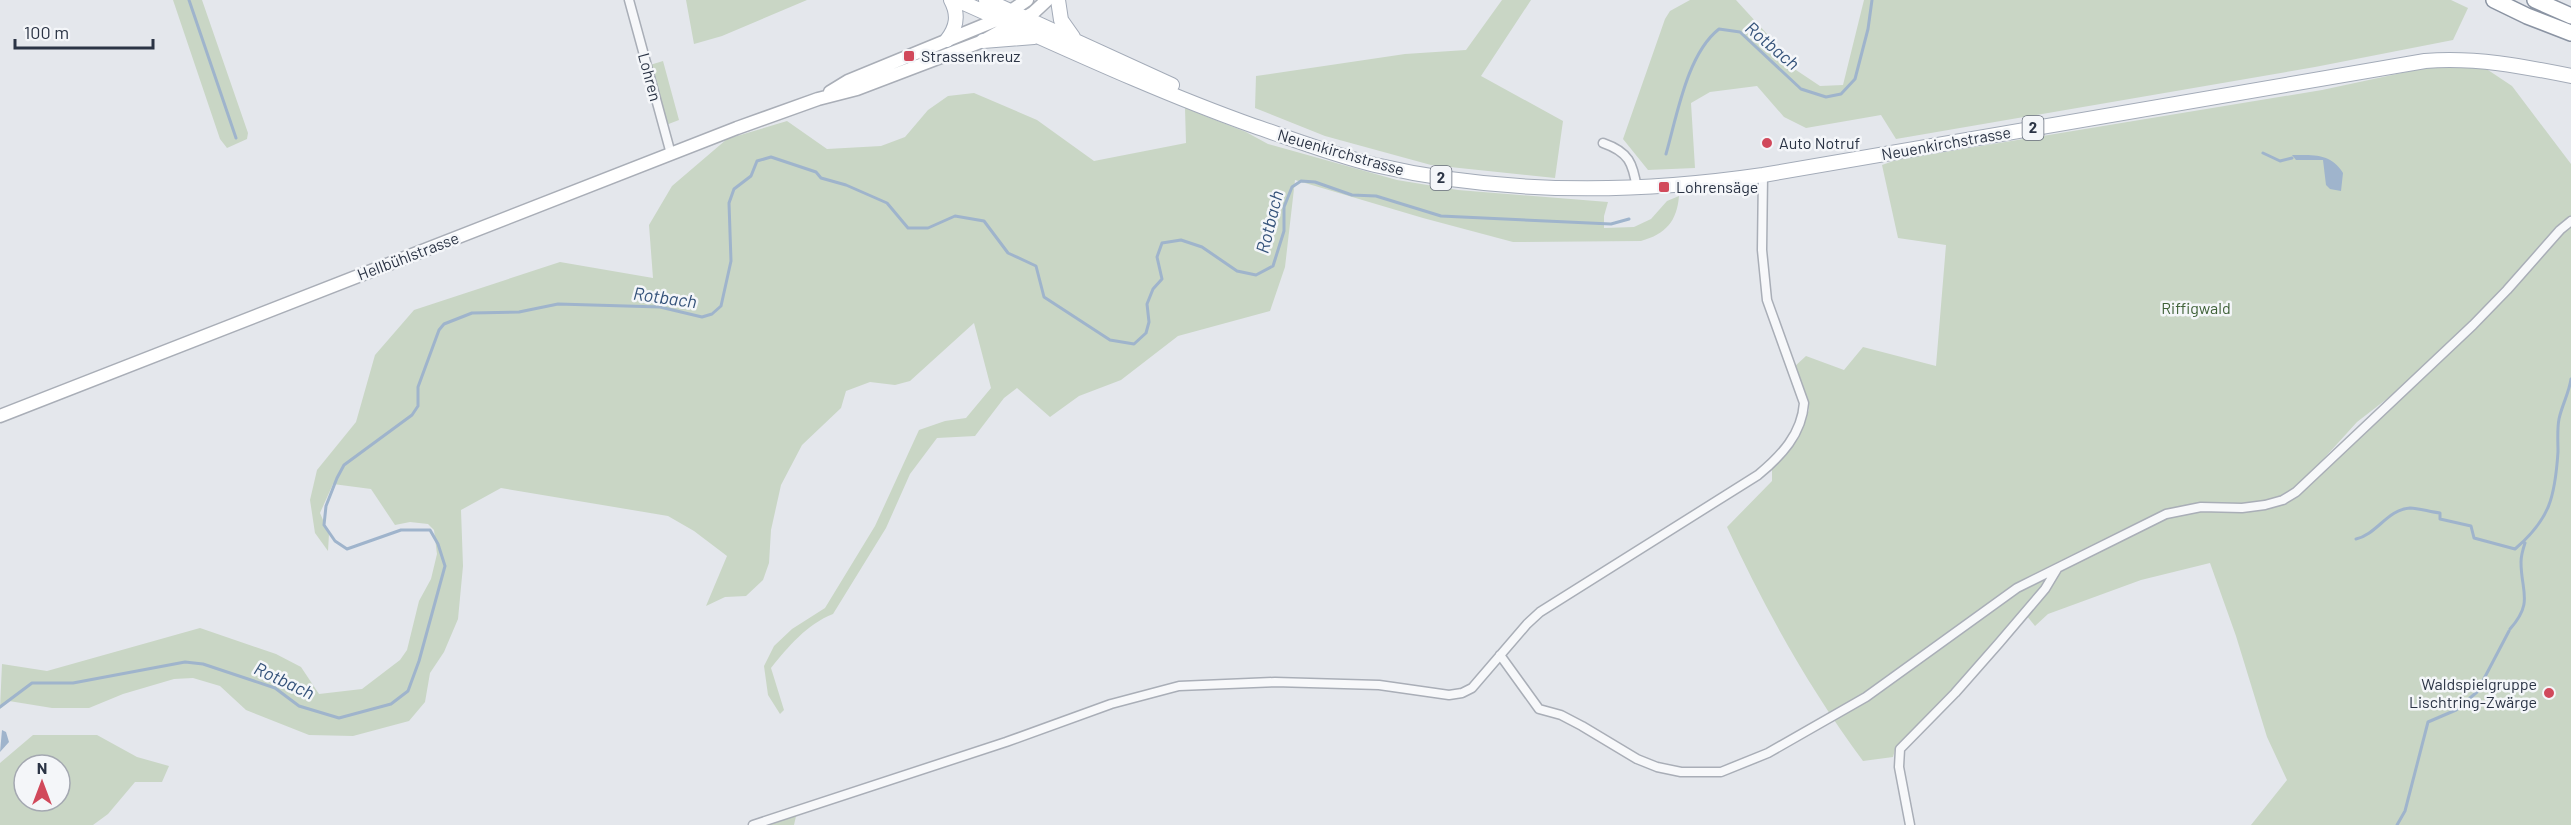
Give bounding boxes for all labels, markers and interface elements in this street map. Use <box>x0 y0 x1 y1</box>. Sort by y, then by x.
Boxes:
scale bar <box>15 12 153 50</box>
water label: Rotbach <box>1741 16 1804 74</box>
text: 100 m <box>24 21 69 43</box>
place label: Strassenkreuz <box>921 46 1020 65</box>
marker: Strassenkreuz <box>902 49 916 63</box>
street label: Lohren <box>635 51 666 103</box>
road number: 2 <box>2022 116 2044 140</box>
street label: Neuenkirchstrasse <box>1880 122 2012 163</box>
street label: Neuenkirchstrasse <box>1276 124 1407 179</box>
place label: Auto Notruf <box>1779 133 1860 152</box>
marker: Auto Notruf <box>1760 136 1774 150</box>
road number: 2 <box>1430 166 1452 190</box>
place label: Lohrensäge <box>1676 177 1758 196</box>
marker: Lohrensäge <box>1657 180 1671 194</box>
water label: Rotbach <box>1251 188 1287 255</box>
street label: Hellbühlstrasse <box>354 227 461 284</box>
water label: Rotbach <box>632 282 698 312</box>
park label: Riffigwald <box>2161 298 2231 317</box>
water label: Rotbach <box>251 657 318 704</box>
place label: Waldspielgruppe Lischtring-Zwärge <box>2409 674 2537 711</box>
marker: Waldspielgruppe Lischtring-Zwärge <box>2542 686 2556 700</box>
north arrow <box>12 753 72 813</box>
text: N <box>37 758 47 777</box>

